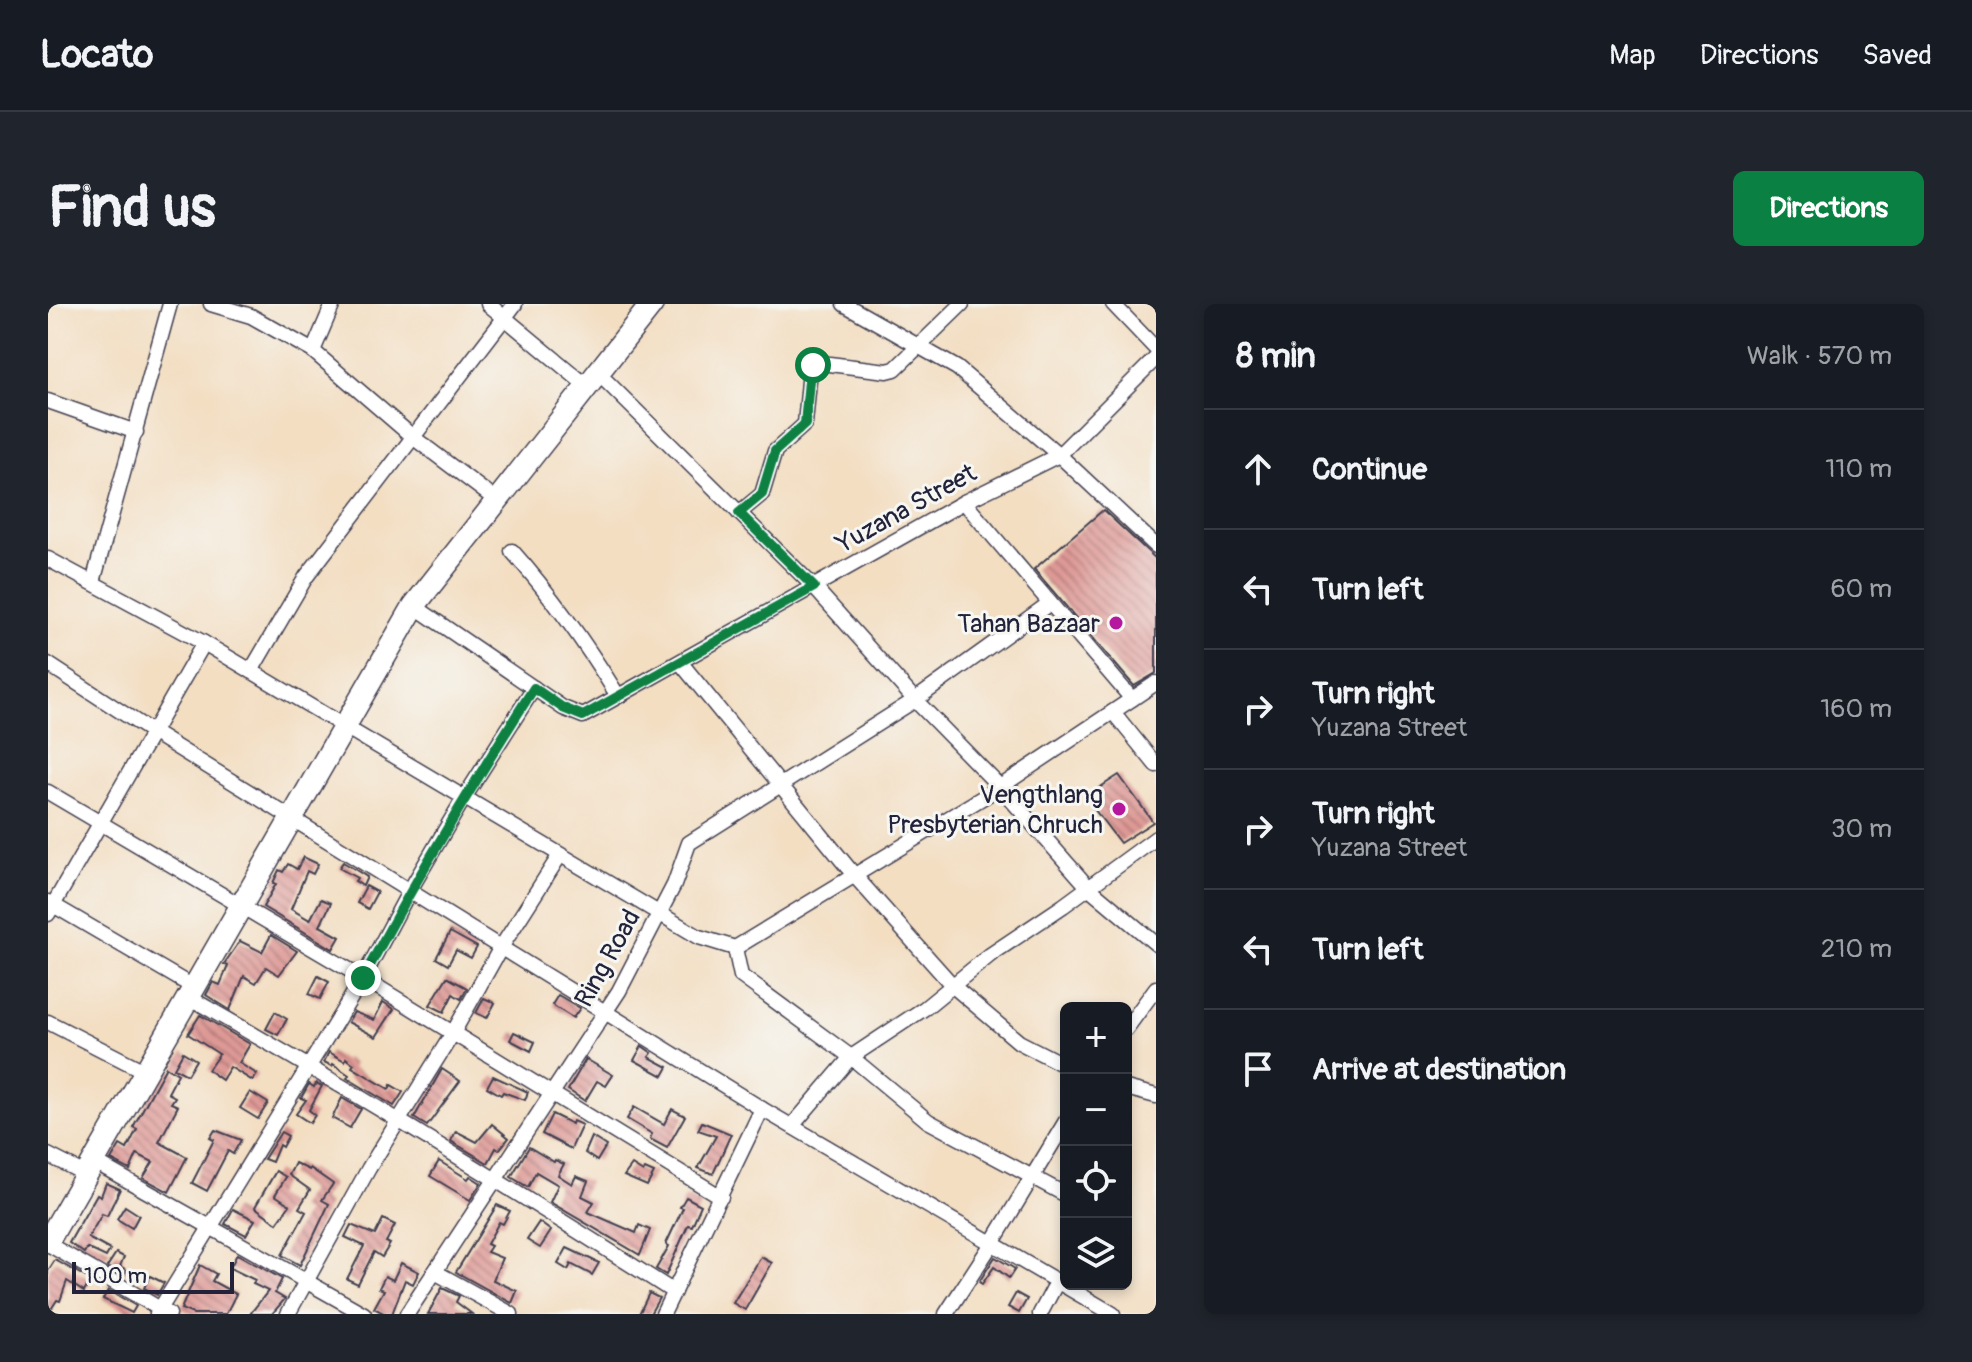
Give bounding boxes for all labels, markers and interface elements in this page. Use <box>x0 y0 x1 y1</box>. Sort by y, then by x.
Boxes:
text: Locato <box>40 31 153 79</box>
text: Map <box>1609 38 1656 73</box>
text: Directions <box>1700 38 1819 73</box>
text: Saved <box>1863 38 1932 73</box>
button: Directions <box>1733 171 1924 246</box>
text: Find us <box>48 174 216 243</box>
text: 8 min <box>1236 335 1316 378</box>
text: Walk · 570 m <box>1747 340 1892 372</box>
route start <box>795 347 831 383</box>
icon: ahead <box>1236 447 1280 491</box>
text: Continue <box>1312 451 1427 488</box>
text: 110 m <box>1825 453 1892 485</box>
street label: Yuzana Street <box>830 457 983 561</box>
icon: left <box>1236 567 1280 611</box>
text: Turn left <box>1312 571 1423 608</box>
text: 60 m <box>1830 573 1892 605</box>
place label: Tahan Bazaar <box>957 608 1101 640</box>
marker: Tahan Bazaar <box>1107 614 1125 632</box>
text: Turn right <box>1312 675 1435 712</box>
icon: right <box>1236 687 1280 731</box>
text: 160 m <box>1820 693 1892 725</box>
text: Yuzana Street <box>1312 712 1467 744</box>
place label: Vengthlang Presbyterian Chruch <box>887 779 1103 841</box>
text: Turn right <box>1312 795 1435 832</box>
marker: Vengthlang Presbyterian Chruch <box>1110 800 1128 818</box>
icon: right <box>1236 807 1280 851</box>
text: 30 m <box>1831 813 1892 845</box>
text: Yuzana Street <box>1312 832 1467 864</box>
street label: Ring Road <box>568 904 648 1013</box>
icon: left <box>1236 927 1280 971</box>
text: Turn left <box>1312 931 1423 968</box>
text: 210 m <box>1821 933 1892 965</box>
route end <box>345 960 381 996</box>
map controls <box>1060 1002 1132 1290</box>
button: + <box>1060 1002 1132 1074</box>
icon: arrive <box>1236 1047 1280 1091</box>
text: Arrive at destination <box>1312 1051 1566 1088</box>
button: − <box>1060 1074 1132 1146</box>
button: locate <box>1060 1146 1132 1218</box>
button: layers <box>1060 1218 1132 1290</box>
scale bar <box>72 1258 234 1294</box>
text: 100 m <box>84 1262 147 1290</box>

